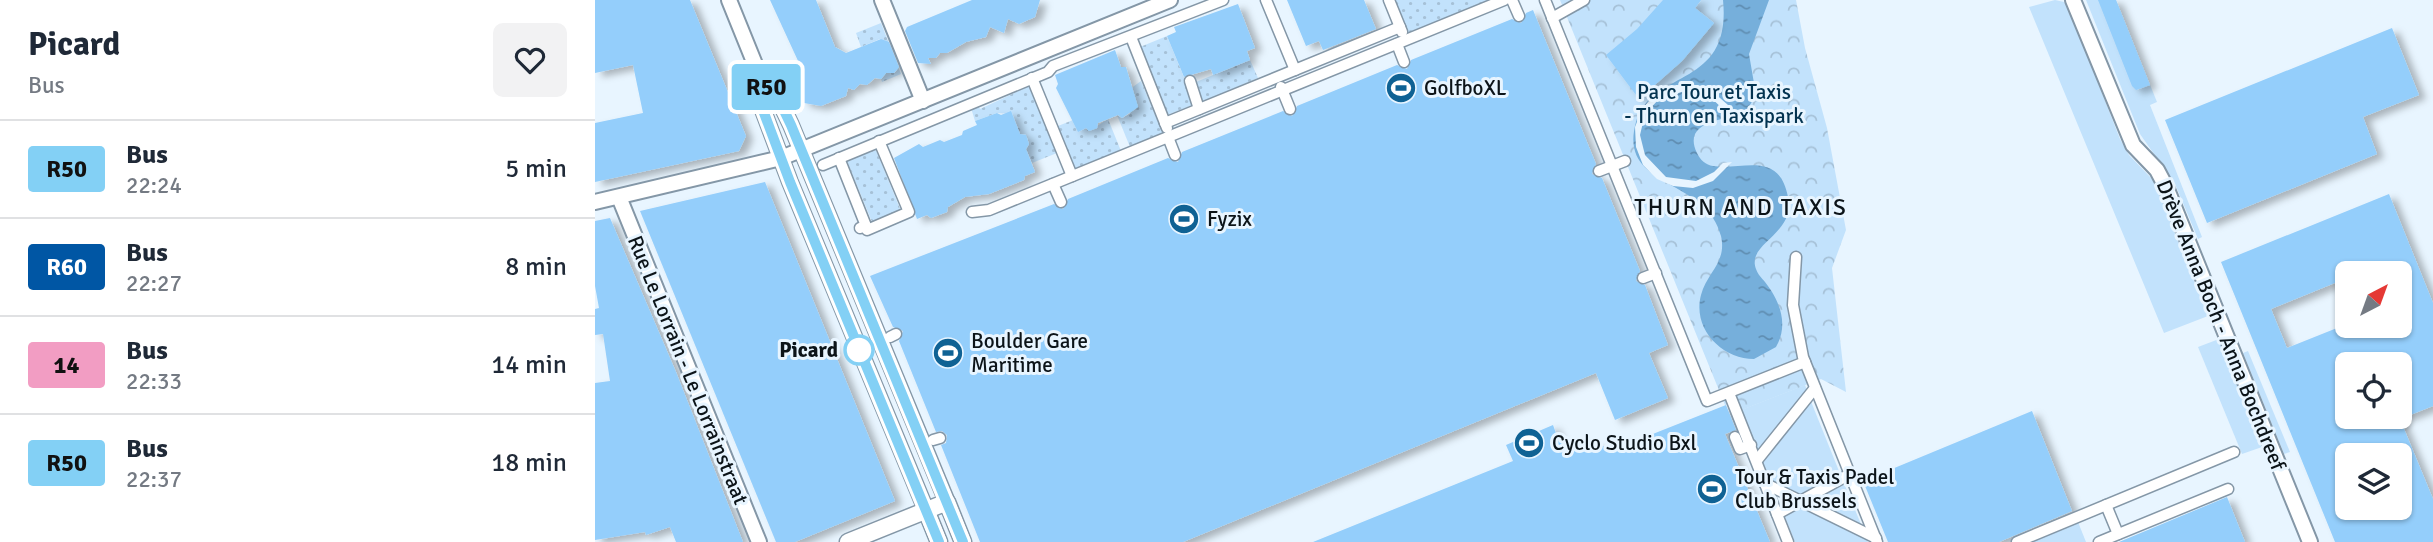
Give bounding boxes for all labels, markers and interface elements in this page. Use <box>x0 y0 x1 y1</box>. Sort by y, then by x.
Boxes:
button: heart <box>493 23 567 97</box>
text: Picard <box>28 24 120 65</box>
line badge: R50 <box>726 64 806 110</box>
text: Bus <box>28 71 65 100</box>
sports icon: GolfboXL <box>1384 71 1418 105</box>
text: R50 <box>746 72 786 102</box>
place label: GolfboXL <box>1424 75 1507 101</box>
park label: Parc Tour et Taxis - Thurn en Taxispark <box>1624 79 1804 129</box>
text: Bus <box>126 139 168 171</box>
text: 5 min <box>505 153 567 185</box>
text: R50 <box>46 154 87 184</box>
text: 22:24 <box>126 171 182 200</box>
street label: Drève Anna Boch - Anna Bochdreef <box>2151 176 2292 475</box>
district label: THURN AND TAXIS <box>1634 193 1848 222</box>
sports icon: Fyzix <box>1167 202 1201 236</box>
place label: Fyzix <box>1207 206 1252 232</box>
street label: Rue Le Lorrain - Le Lorrainstraat <box>622 232 754 508</box>
text: Bus <box>126 237 168 269</box>
text: 8 min <box>505 251 567 283</box>
text: R60 <box>46 252 87 282</box>
north arrow <box>2335 261 2411 338</box>
map controls <box>2335 261 2412 520</box>
text: 22:27 <box>126 269 182 298</box>
place label: Boulder Gare Maritime <box>971 328 1088 378</box>
text: Bus <box>126 335 168 367</box>
marker: Picard <box>844 335 874 365</box>
sports icon: Boulder Gare Maritime <box>931 336 965 370</box>
place label: Picard <box>779 337 838 363</box>
text: 14 min <box>491 349 567 381</box>
text: 14 <box>54 350 79 380</box>
button: locate <box>2335 352 2412 429</box>
text: 22:33 <box>126 367 182 396</box>
sports icon: Cyclo Studio Bxl <box>1512 426 1546 460</box>
place label: Cyclo Studio Bxl <box>1552 430 1697 456</box>
text: Bus <box>126 433 168 465</box>
button: layers <box>2335 443 2412 520</box>
text: 18 min <box>491 447 567 479</box>
text: R50 <box>46 448 87 478</box>
place label: Tour & Taxis Padel Club Brussels <box>1735 464 1895 514</box>
text: 22:37 <box>126 465 182 494</box>
sports icon: Tour & Taxis Padel Club Brussels <box>1695 472 1729 506</box>

